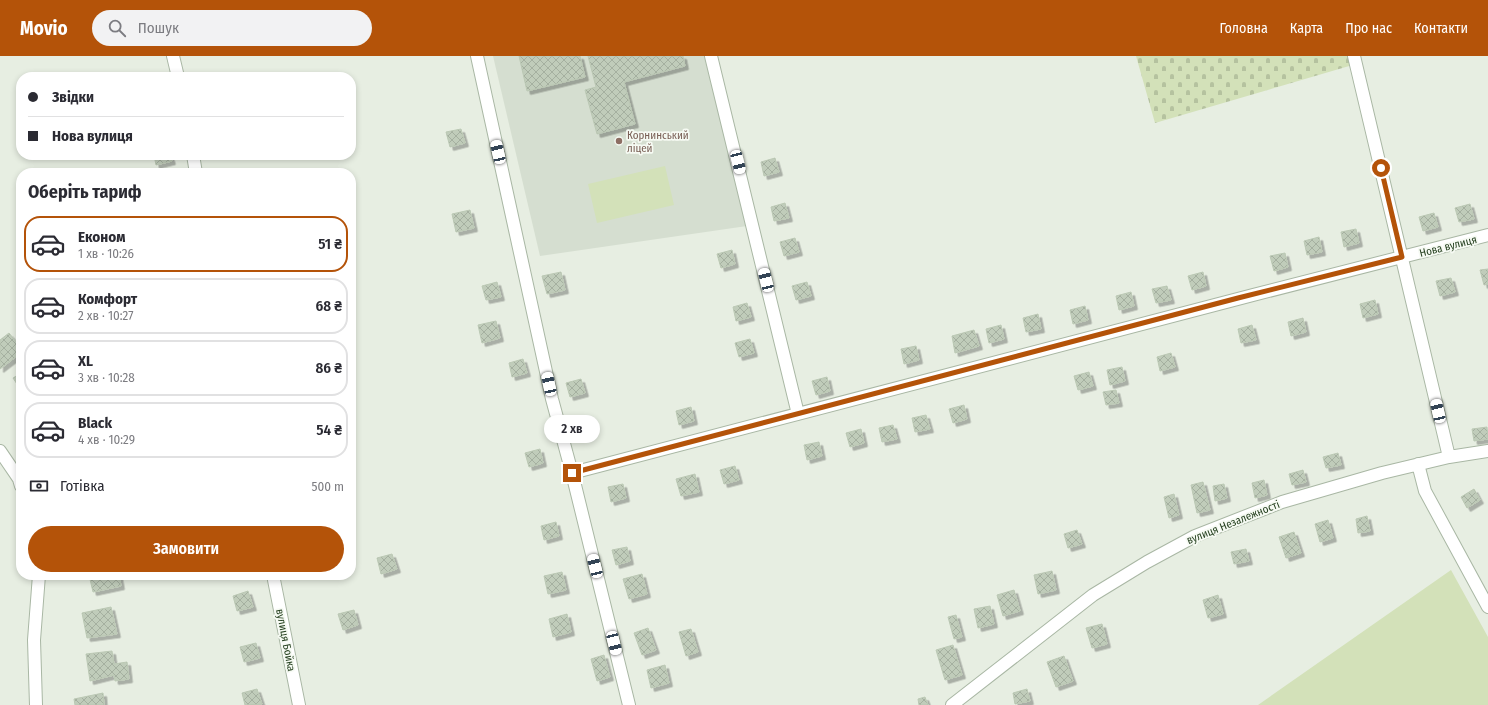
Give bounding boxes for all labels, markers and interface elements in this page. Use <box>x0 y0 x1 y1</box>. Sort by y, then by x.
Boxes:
search box <box>92 10 372 46</box>
text: Movio <box>20 17 68 40</box>
icon: search <box>106 17 128 39</box>
text: Пошук <box>138 19 179 37</box>
text: Головна <box>1220 20 1268 37</box>
text: Карта <box>1290 20 1323 37</box>
text: Про нас <box>1345 20 1392 37</box>
text: Контакти <box>1414 20 1468 37</box>
text: Звідки <box>52 88 94 106</box>
text: Нова вулиця <box>52 127 133 145</box>
place label: Корнинський ліцей <box>627 129 689 155</box>
marker: Корнинський ліцей <box>614 136 624 146</box>
car <box>489 139 507 165</box>
car <box>729 149 747 175</box>
route start <box>1372 159 1390 177</box>
text: Оберіть тариф <box>28 181 142 203</box>
icon: car <box>30 226 66 262</box>
text: Економ <box>78 228 125 246</box>
street label: Нова вулиця <box>1418 233 1478 260</box>
text: 51 ₴ <box>318 235 342 253</box>
text: 1 хв · 10:26 <box>78 246 134 261</box>
car <box>757 267 775 293</box>
icon: car <box>30 288 66 324</box>
text: Комфорт <box>78 290 137 308</box>
text: 68 ₴ <box>315 297 342 315</box>
text: 2 хв · 10:27 <box>78 308 133 323</box>
icon: car <box>30 350 66 386</box>
text: XL <box>78 352 93 370</box>
text: 86 ₴ <box>315 359 342 377</box>
text: 3 хв · 10:28 <box>78 370 135 385</box>
car <box>541 371 557 397</box>
car <box>1429 398 1447 424</box>
icon: car <box>30 412 66 448</box>
text: Black <box>78 414 112 432</box>
callout: 2 хв <box>544 415 600 443</box>
text: 54 ₴ <box>316 421 342 439</box>
text: 2 хв <box>561 421 583 436</box>
text: 4 хв · 10:29 <box>78 432 135 447</box>
route end <box>563 464 581 482</box>
icon: cash <box>28 475 50 497</box>
text: Готівка <box>60 477 105 495</box>
text: 500 m <box>311 479 344 494</box>
street label: вулиця Незалежності <box>1185 498 1282 547</box>
button: Замовити <box>28 526 344 572</box>
car <box>586 553 604 579</box>
street label: вулиця Бойка <box>273 608 298 672</box>
car <box>605 630 623 656</box>

